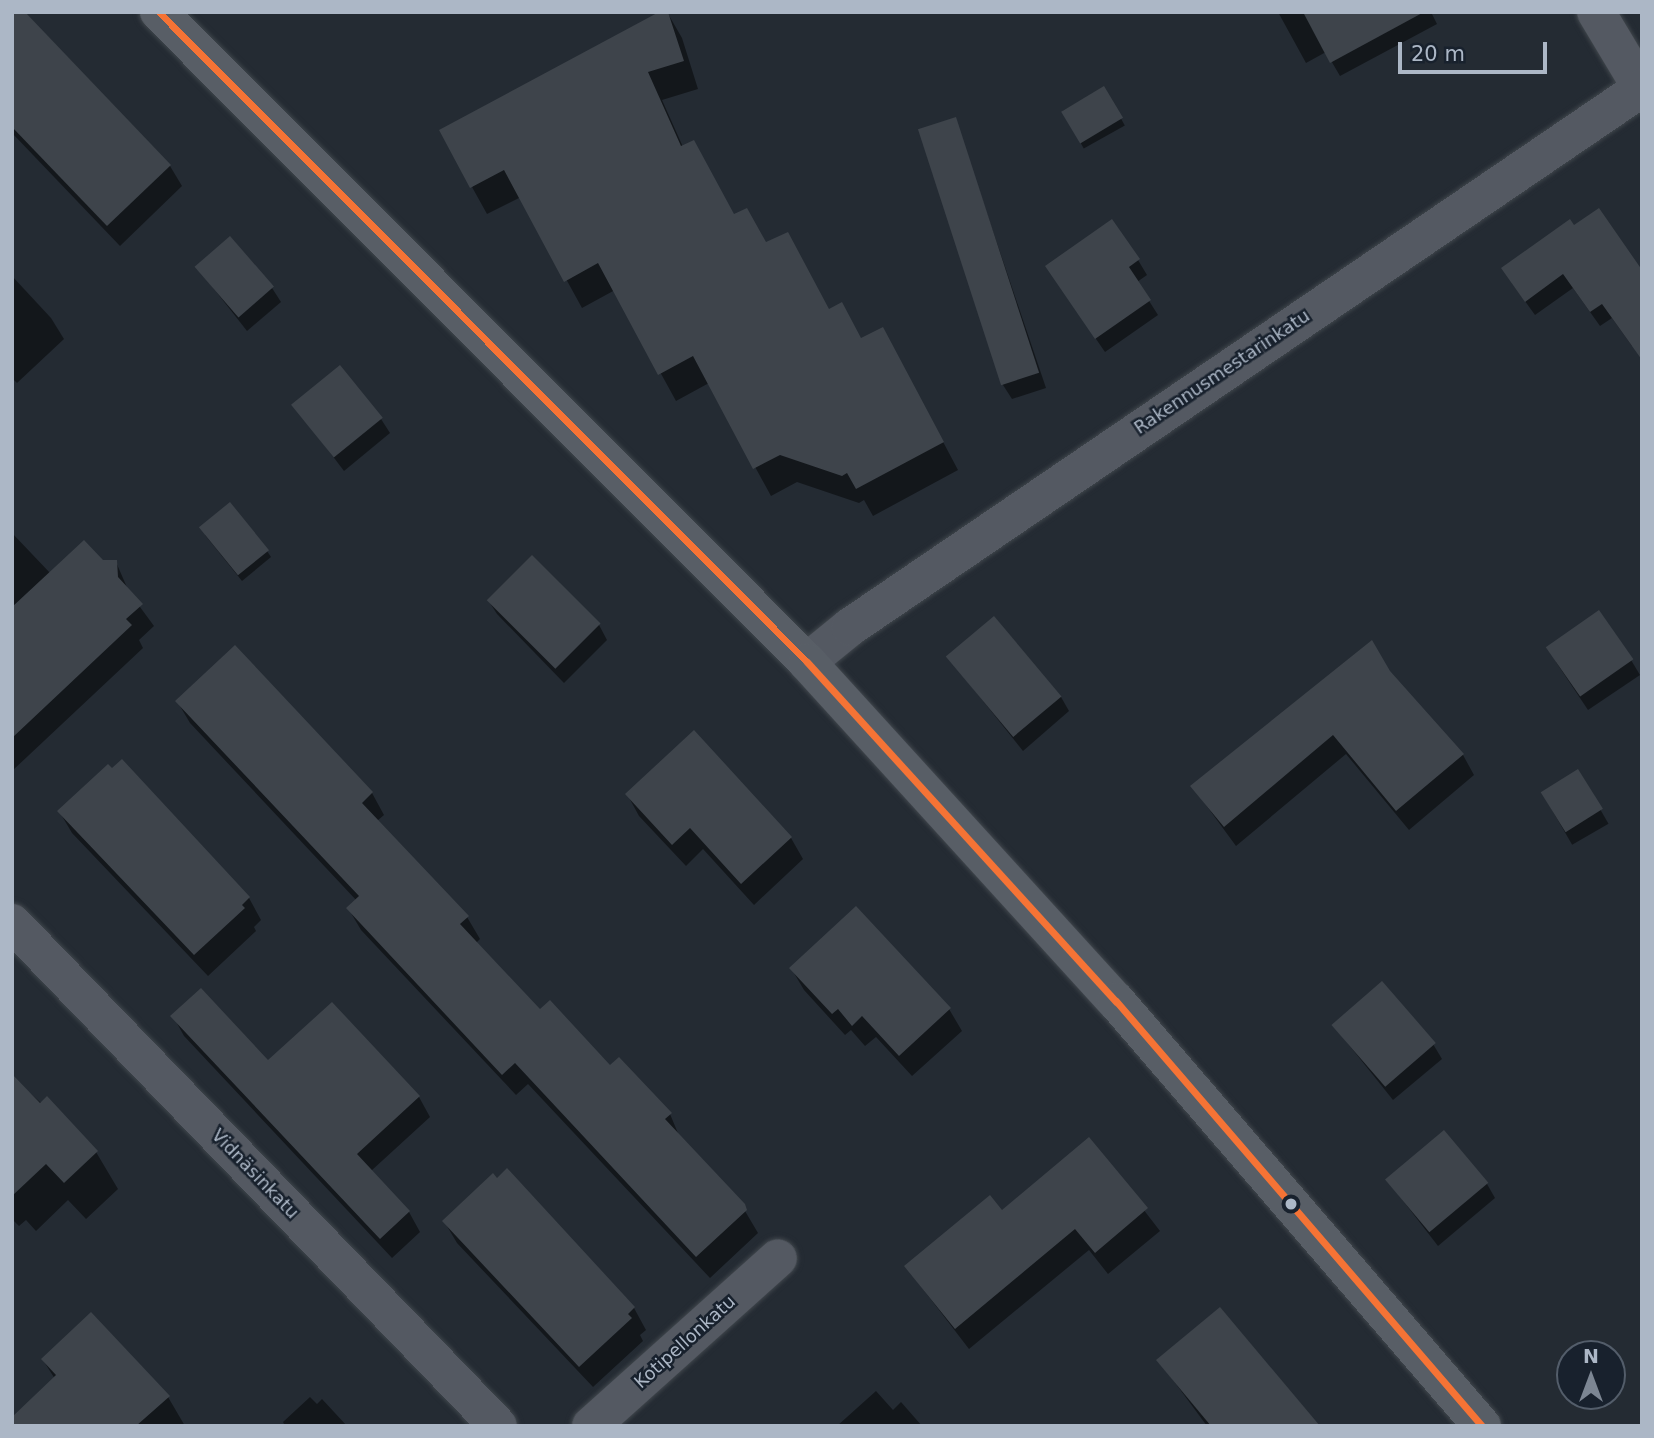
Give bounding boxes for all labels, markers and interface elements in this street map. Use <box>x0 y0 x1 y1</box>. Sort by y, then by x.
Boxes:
scale bar <box>1402 28 1551 72</box>
text: 20 m <box>1411 42 1465 66</box>
street label: Rakennusmestarinkatu <box>1130 305 1314 439</box>
street label: Vidnäsinkatu <box>207 1125 303 1223</box>
unlabelled marker <box>1284 1197 1298 1211</box>
street label: Kotipellonkatu <box>630 1291 740 1393</box>
north arrow <box>1556 1340 1626 1410</box>
text: N <box>1583 1345 1599 1367</box>

